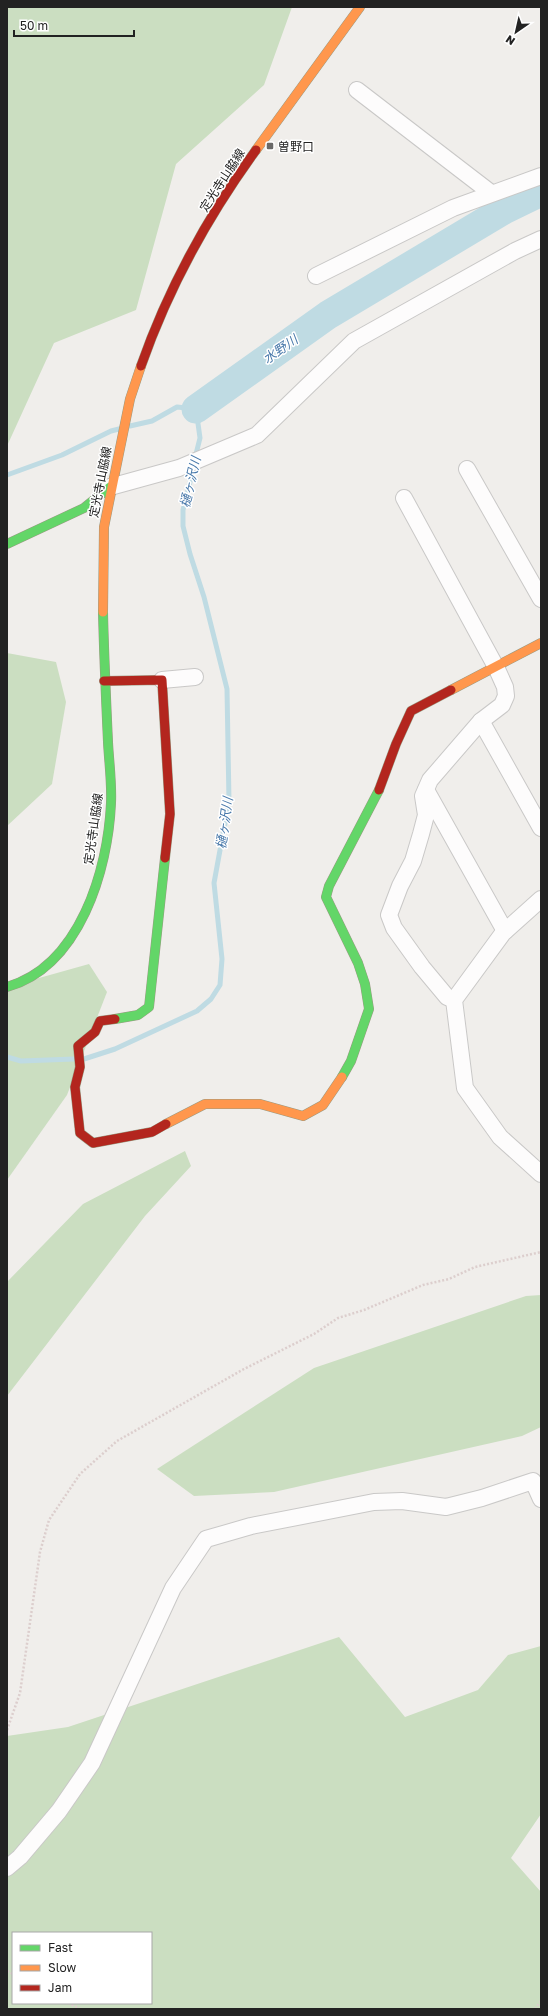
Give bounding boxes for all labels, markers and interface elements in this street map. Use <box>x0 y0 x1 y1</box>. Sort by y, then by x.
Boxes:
scale bar <box>14 12 134 38</box>
north arrow <box>496 12 536 52</box>
text: 50 m <box>20 18 48 33</box>
text: N <box>503 33 517 48</box>
place label: 曽野口 <box>278 139 314 154</box>
marker: 曽野口 <box>265 141 275 151</box>
street label: 定光寺山脇線 <box>196 146 248 214</box>
water label: 水野川 <box>259 330 302 367</box>
street label: 定光寺山脇線 <box>86 445 114 519</box>
water label: 樋ヶ沢川 <box>176 453 204 509</box>
street label: 定光寺山脇線 <box>81 792 105 866</box>
water label: 樋ヶ沢川 <box>212 794 236 850</box>
legend <box>12 1932 152 2004</box>
text: Fast <box>48 1940 73 1955</box>
text: Slow <box>48 1960 76 1975</box>
text: Jam <box>48 1980 72 1995</box>

